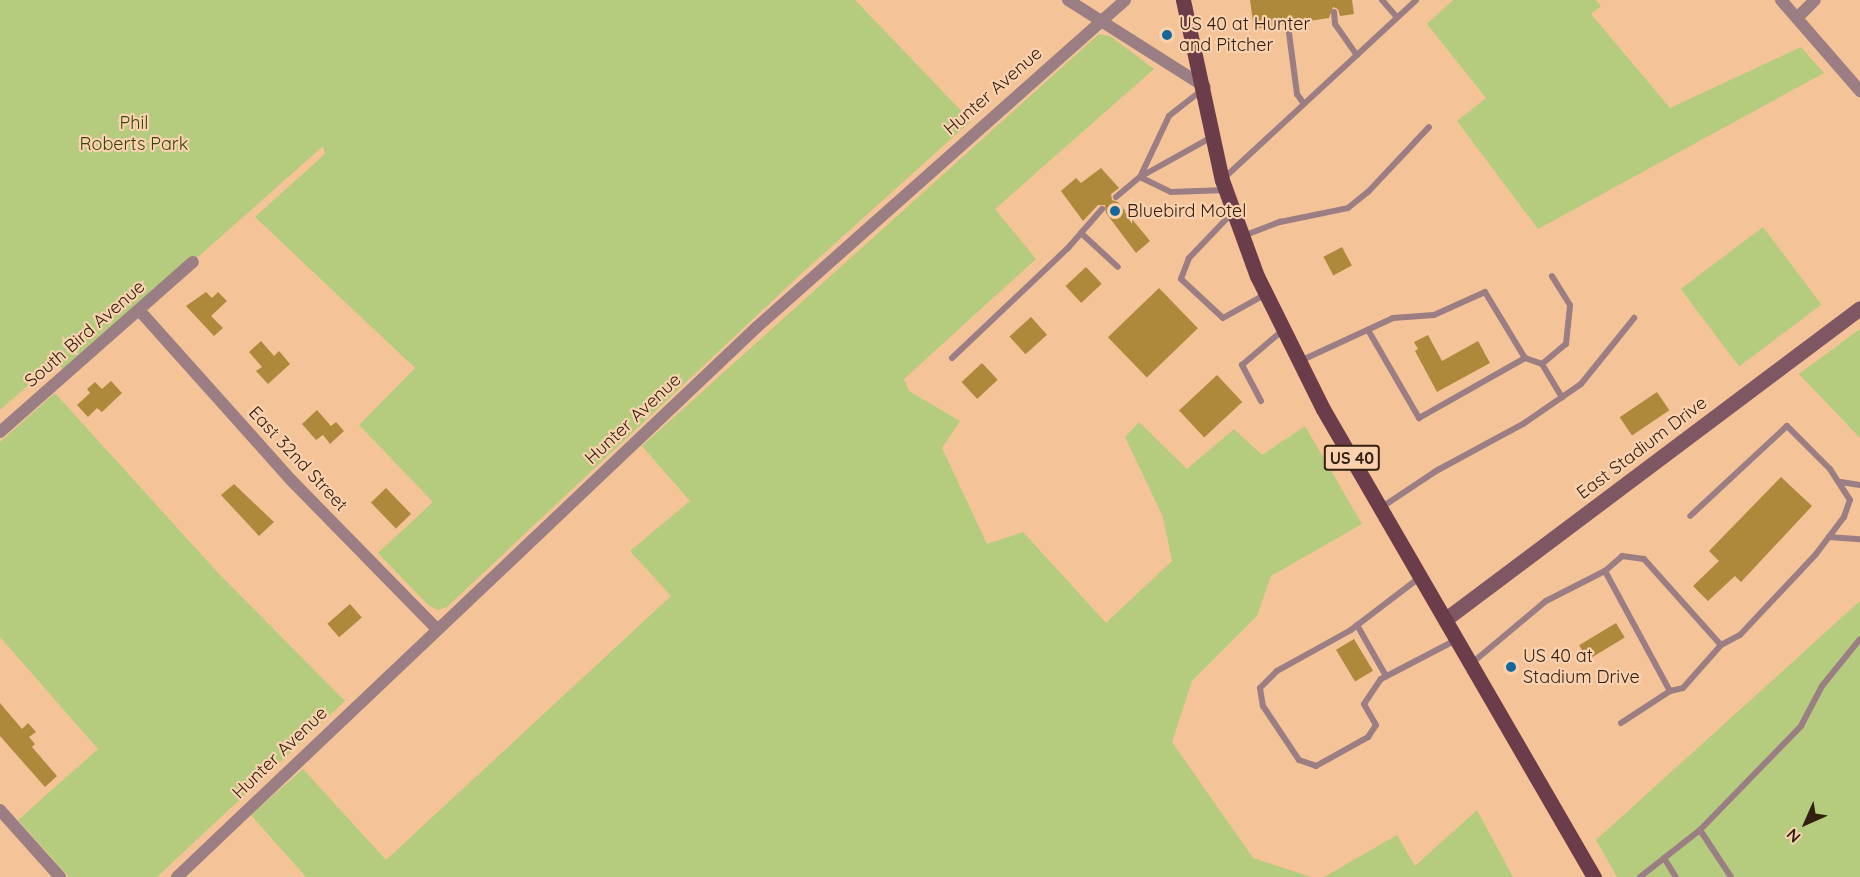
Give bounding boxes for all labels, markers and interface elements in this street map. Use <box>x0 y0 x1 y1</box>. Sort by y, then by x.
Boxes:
place label: US 40 at Hunter and Pitcher <box>1179 14 1310 57</box>
marker: US 40 at Hunter and Pitcher <box>1160 28 1174 42</box>
street label: Hunter Avenue <box>939 42 1047 140</box>
park label: Phil Roberts Park <box>80 113 188 156</box>
place label: Bluebird Motel <box>1127 200 1246 222</box>
marker: Bluebird Motel <box>1108 204 1122 218</box>
street label: South Bird Avenue <box>21 276 149 392</box>
street label: Hunter Avenue <box>581 369 685 469</box>
street label: East Stadium Drive <box>1573 392 1711 504</box>
street label: East 32nd Street <box>244 402 352 516</box>
road number: US 40 <box>1324 445 1380 471</box>
place label: US 40 at Stadium Drive <box>1523 646 1640 688</box>
marker: US 40 at Stadium Drive <box>1504 660 1518 674</box>
street label: Hunter Avenue <box>228 702 332 804</box>
north arrow <box>1776 793 1836 853</box>
text: N <box>1782 825 1805 847</box>

